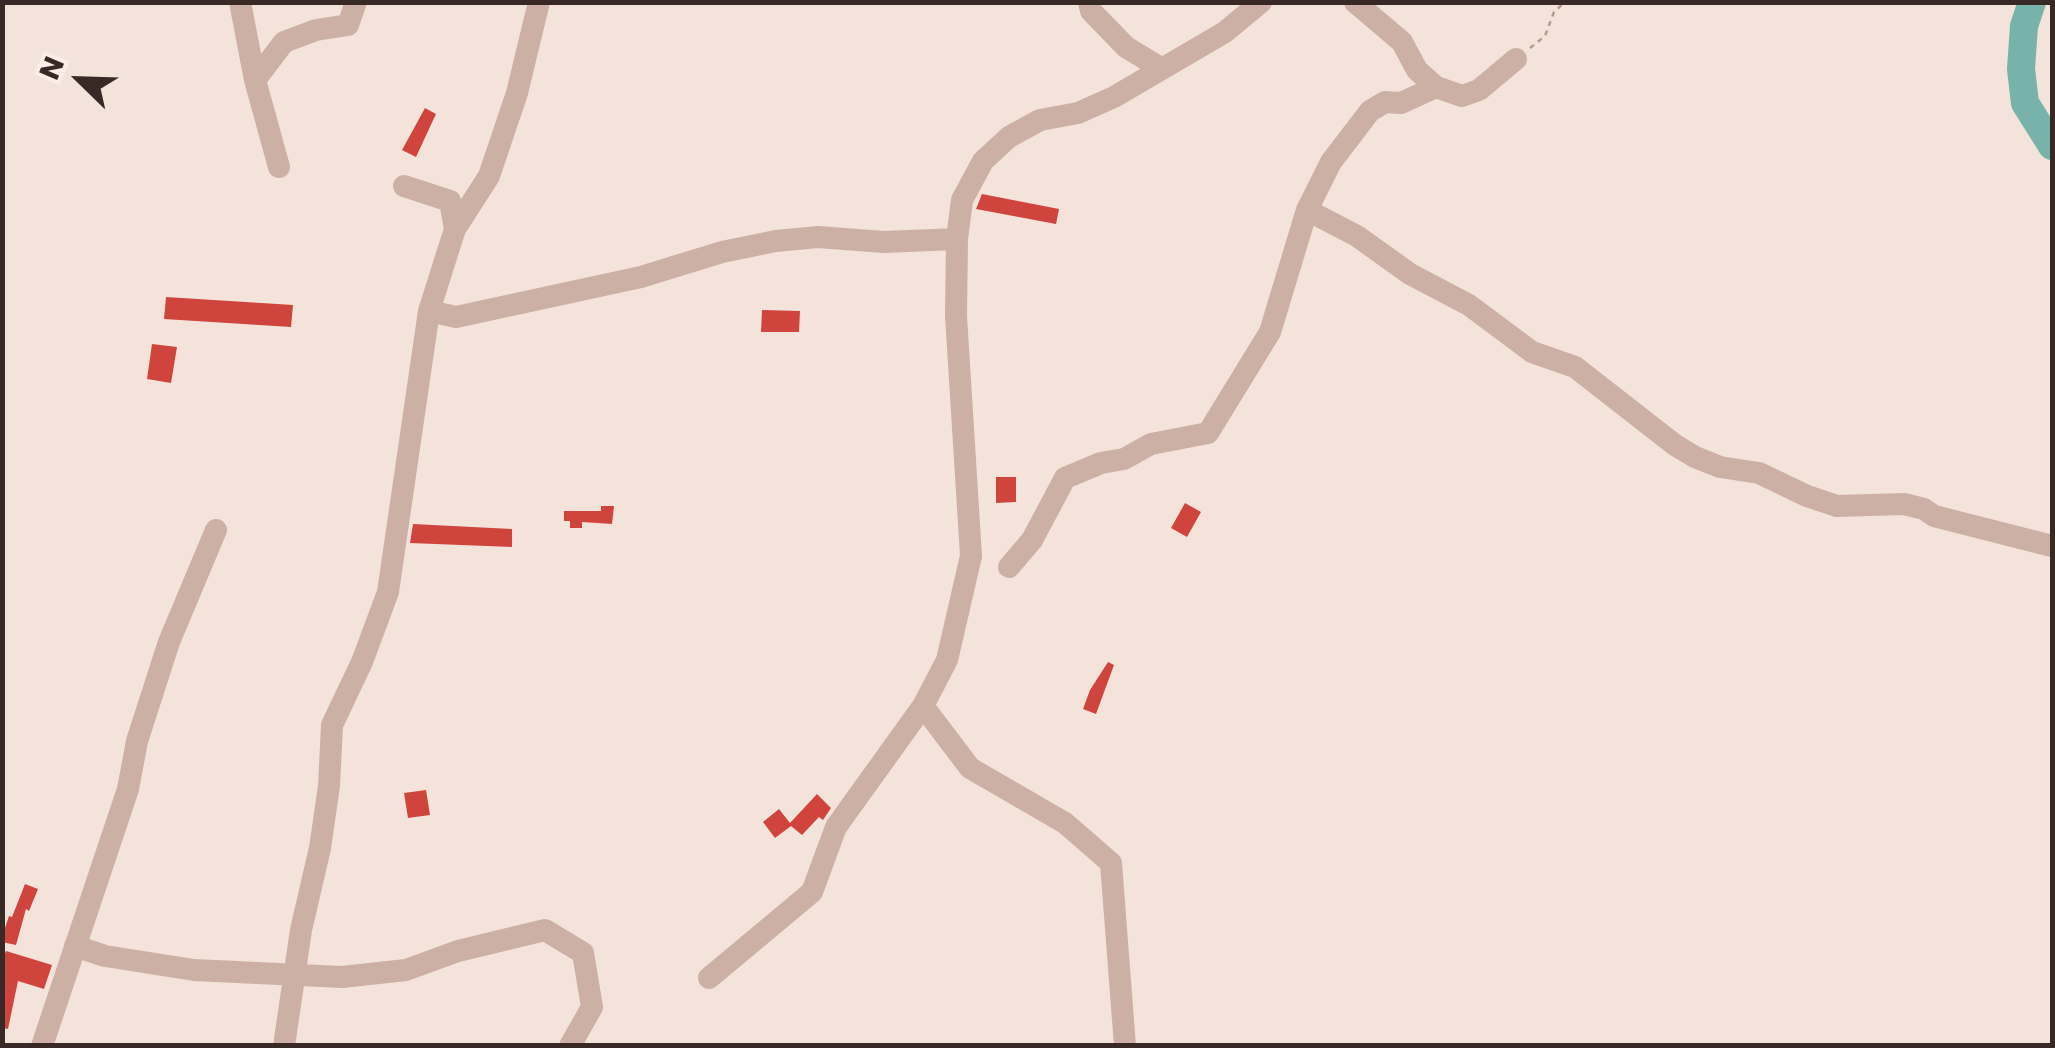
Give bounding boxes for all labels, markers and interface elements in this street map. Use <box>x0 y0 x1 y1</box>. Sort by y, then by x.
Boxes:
north arrow <box>30 30 130 130</box>
text: N <box>30 51 74 85</box>

